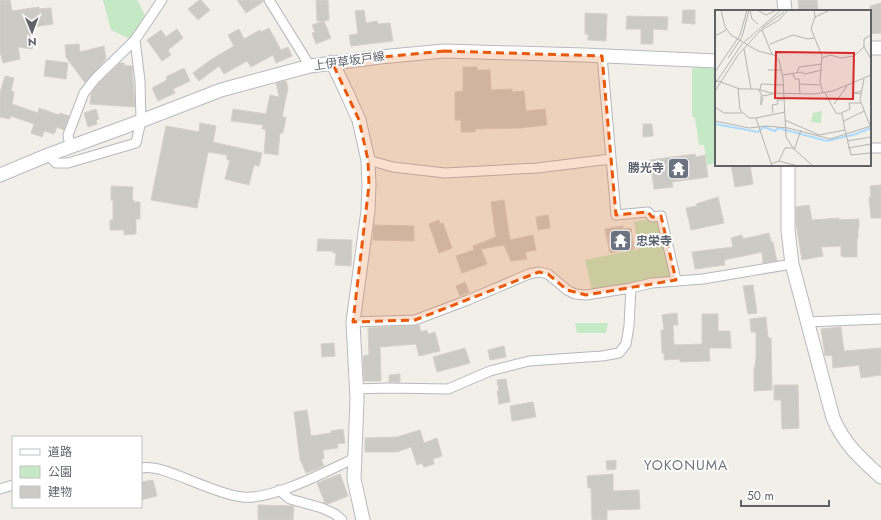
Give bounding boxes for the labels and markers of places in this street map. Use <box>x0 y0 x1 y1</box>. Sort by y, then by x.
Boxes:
temple icon: 勝光寺 <box>666 155 692 181</box>
place label: 勝光寺 <box>628 159 664 177</box>
temple icon: 忠栄寺 <box>607 228 633 254</box>
place label: 忠栄寺 <box>636 232 672 250</box>

